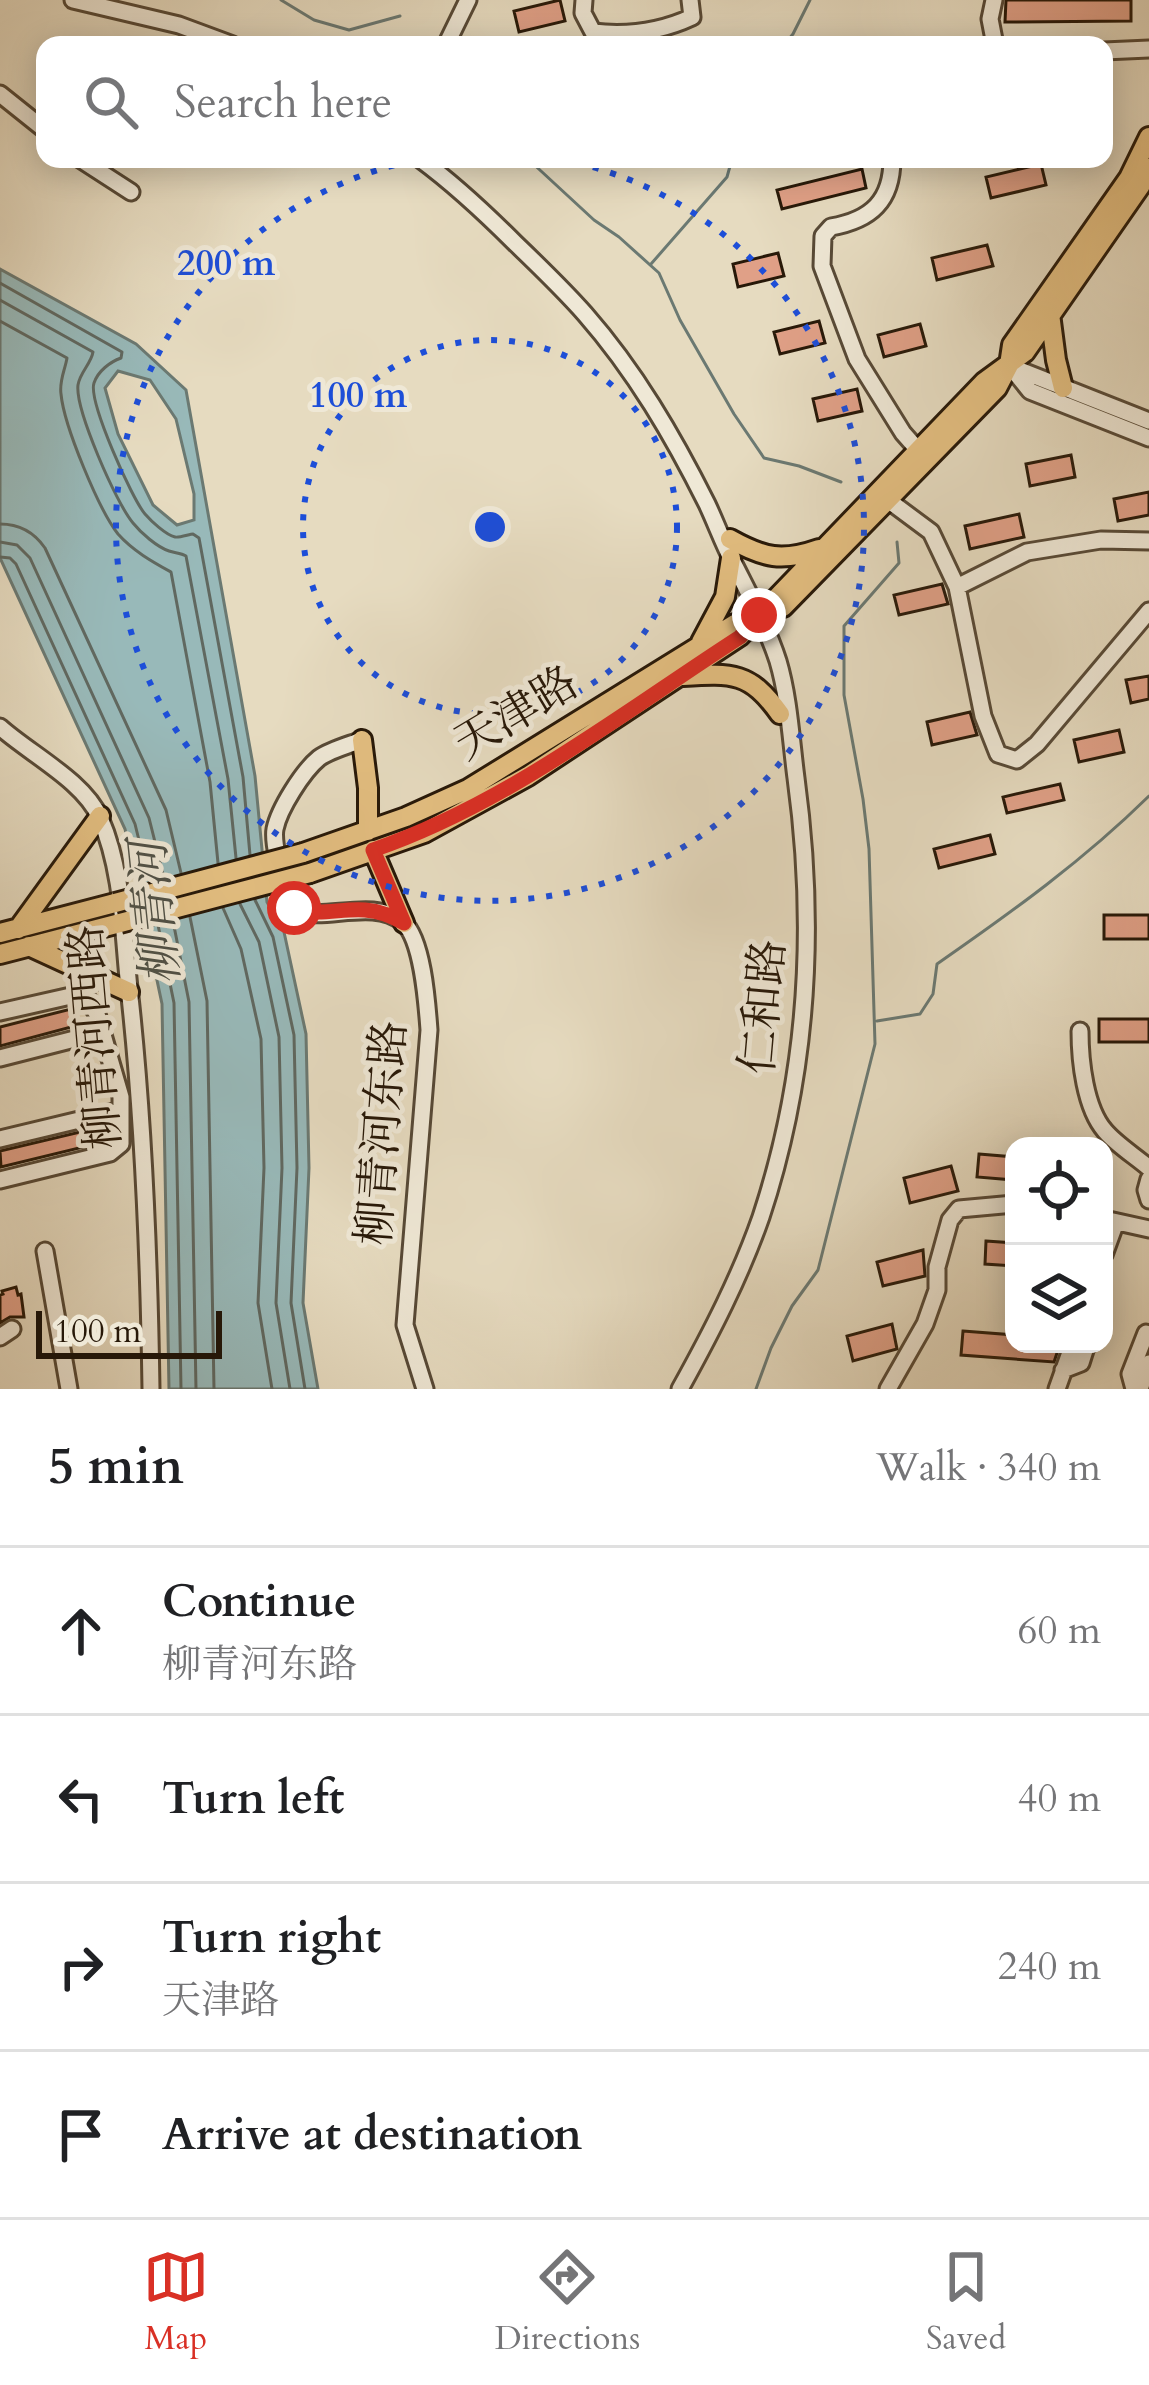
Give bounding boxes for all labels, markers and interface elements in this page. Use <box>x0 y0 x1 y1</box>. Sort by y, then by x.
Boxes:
search box <box>36 36 1113 168</box>
icon: search <box>78 69 144 135</box>
text: Search here <box>174 72 392 133</box>
text: 200 m <box>177 239 276 288</box>
text: 100 m <box>309 371 408 420</box>
centre of rings <box>469 506 511 548</box>
route end <box>732 588 786 642</box>
street label: 天津路 <box>442 652 590 774</box>
water label: 柳青河 <box>114 830 195 988</box>
route start <box>267 881 321 935</box>
street label: 柳青河西路 <box>55 922 135 1152</box>
street label: 仁和路 <box>727 937 799 1077</box>
street label: 柳青河东路 <box>344 1019 420 1247</box>
map controls <box>1005 1137 1113 1353</box>
button: locate <box>1005 1137 1113 1245</box>
button: layers <box>1005 1245 1113 1353</box>
scale bar <box>36 1305 222 1358</box>
text: 100 m <box>54 1309 141 1354</box>
text: 5 min <box>48 1432 184 1502</box>
text: Walk · 340 m <box>876 1441 1101 1494</box>
text: Continue <box>162 1571 356 1632</box>
icon: ahead <box>48 1598 114 1664</box>
text: 60 m <box>1018 1604 1101 1657</box>
text: 柳青河东路 <box>162 1638 357 1691</box>
icon: left <box>48 1766 114 1832</box>
text: Turn left <box>162 1768 344 1829</box>
text: 40 m <box>1018 1772 1101 1825</box>
text: Turn right <box>162 1907 381 1968</box>
icon: right <box>48 1934 114 2000</box>
text: 240 m <box>998 1940 1101 1993</box>
text: 天津路 <box>162 1974 279 2027</box>
icon: arrive <box>48 2102 114 2168</box>
text: Arrive at destination <box>162 2104 582 2165</box>
tab: Map <box>143 2244 209 2361</box>
tab: Directions <box>495 2244 640 2361</box>
tab: Saved <box>926 2244 1006 2361</box>

